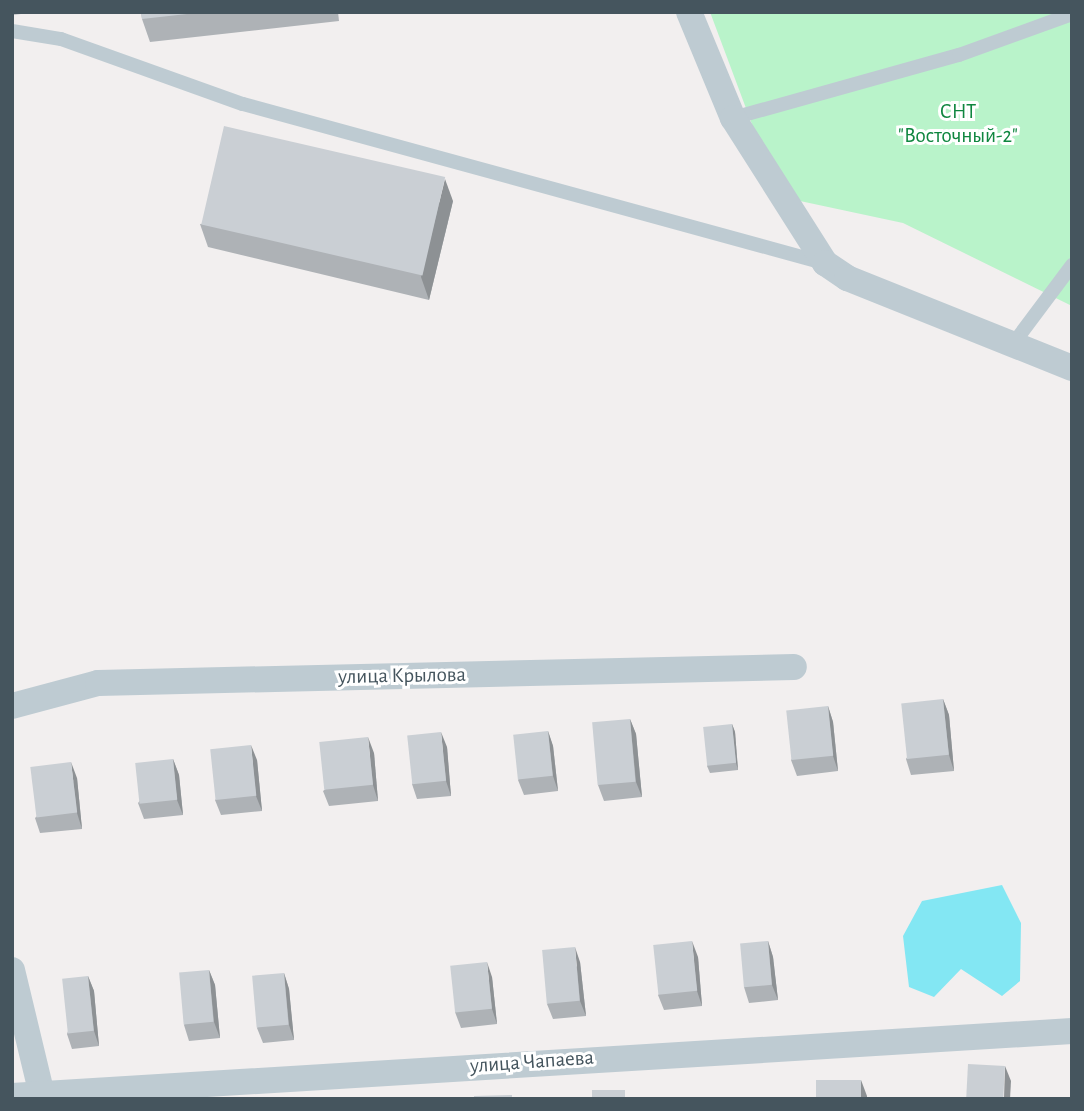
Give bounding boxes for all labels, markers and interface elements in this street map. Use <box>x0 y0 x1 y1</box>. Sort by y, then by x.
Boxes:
park label: СНТ "Восточный-2" <box>898 99 1018 149</box>
street label: улица Крылова <box>338 662 466 690</box>
street label: улица Чапаева <box>469 1045 595 1079</box>

